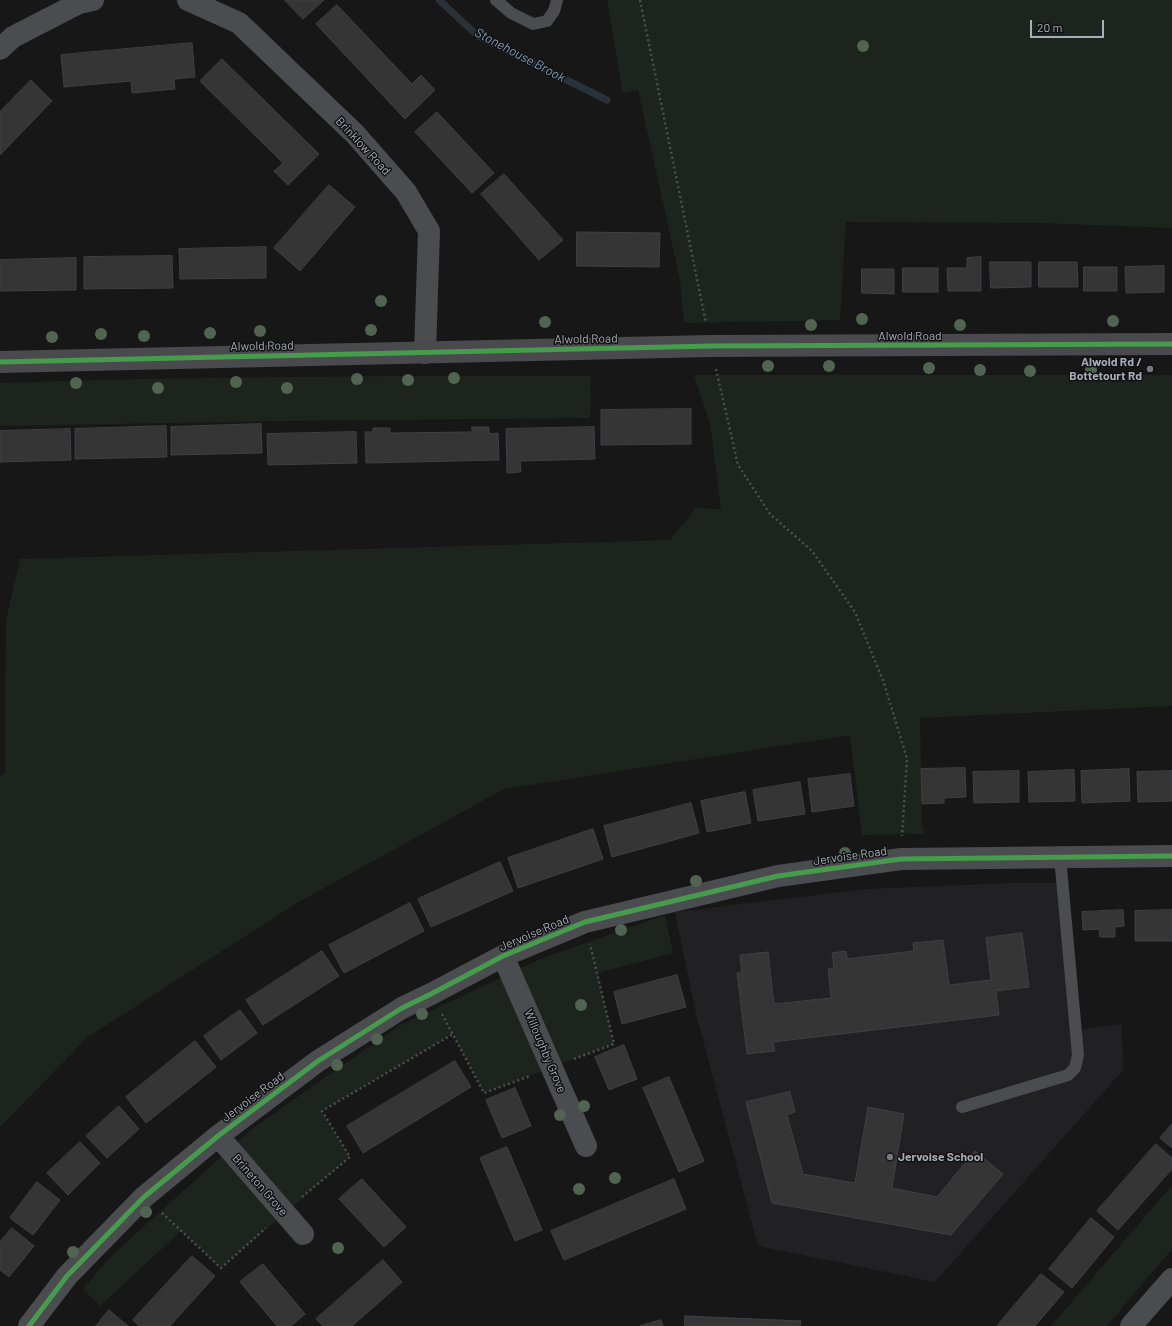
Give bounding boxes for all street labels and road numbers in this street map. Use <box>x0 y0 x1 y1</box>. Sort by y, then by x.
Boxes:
street label: Brinklow Road <box>332 114 394 178</box>
street label: Alwold Road <box>878 329 942 343</box>
street label: Alwold Road <box>554 331 618 347</box>
street label: Alwold Road <box>230 338 294 354</box>
street label: Jervoise Road <box>812 844 888 868</box>
street label: Jervoise Road <box>497 912 571 954</box>
street label: Willoughby Grove <box>521 1007 569 1095</box>
street label: Jervoise Road <box>219 1069 287 1125</box>
street label: Brineton Grove <box>229 1151 291 1219</box>

